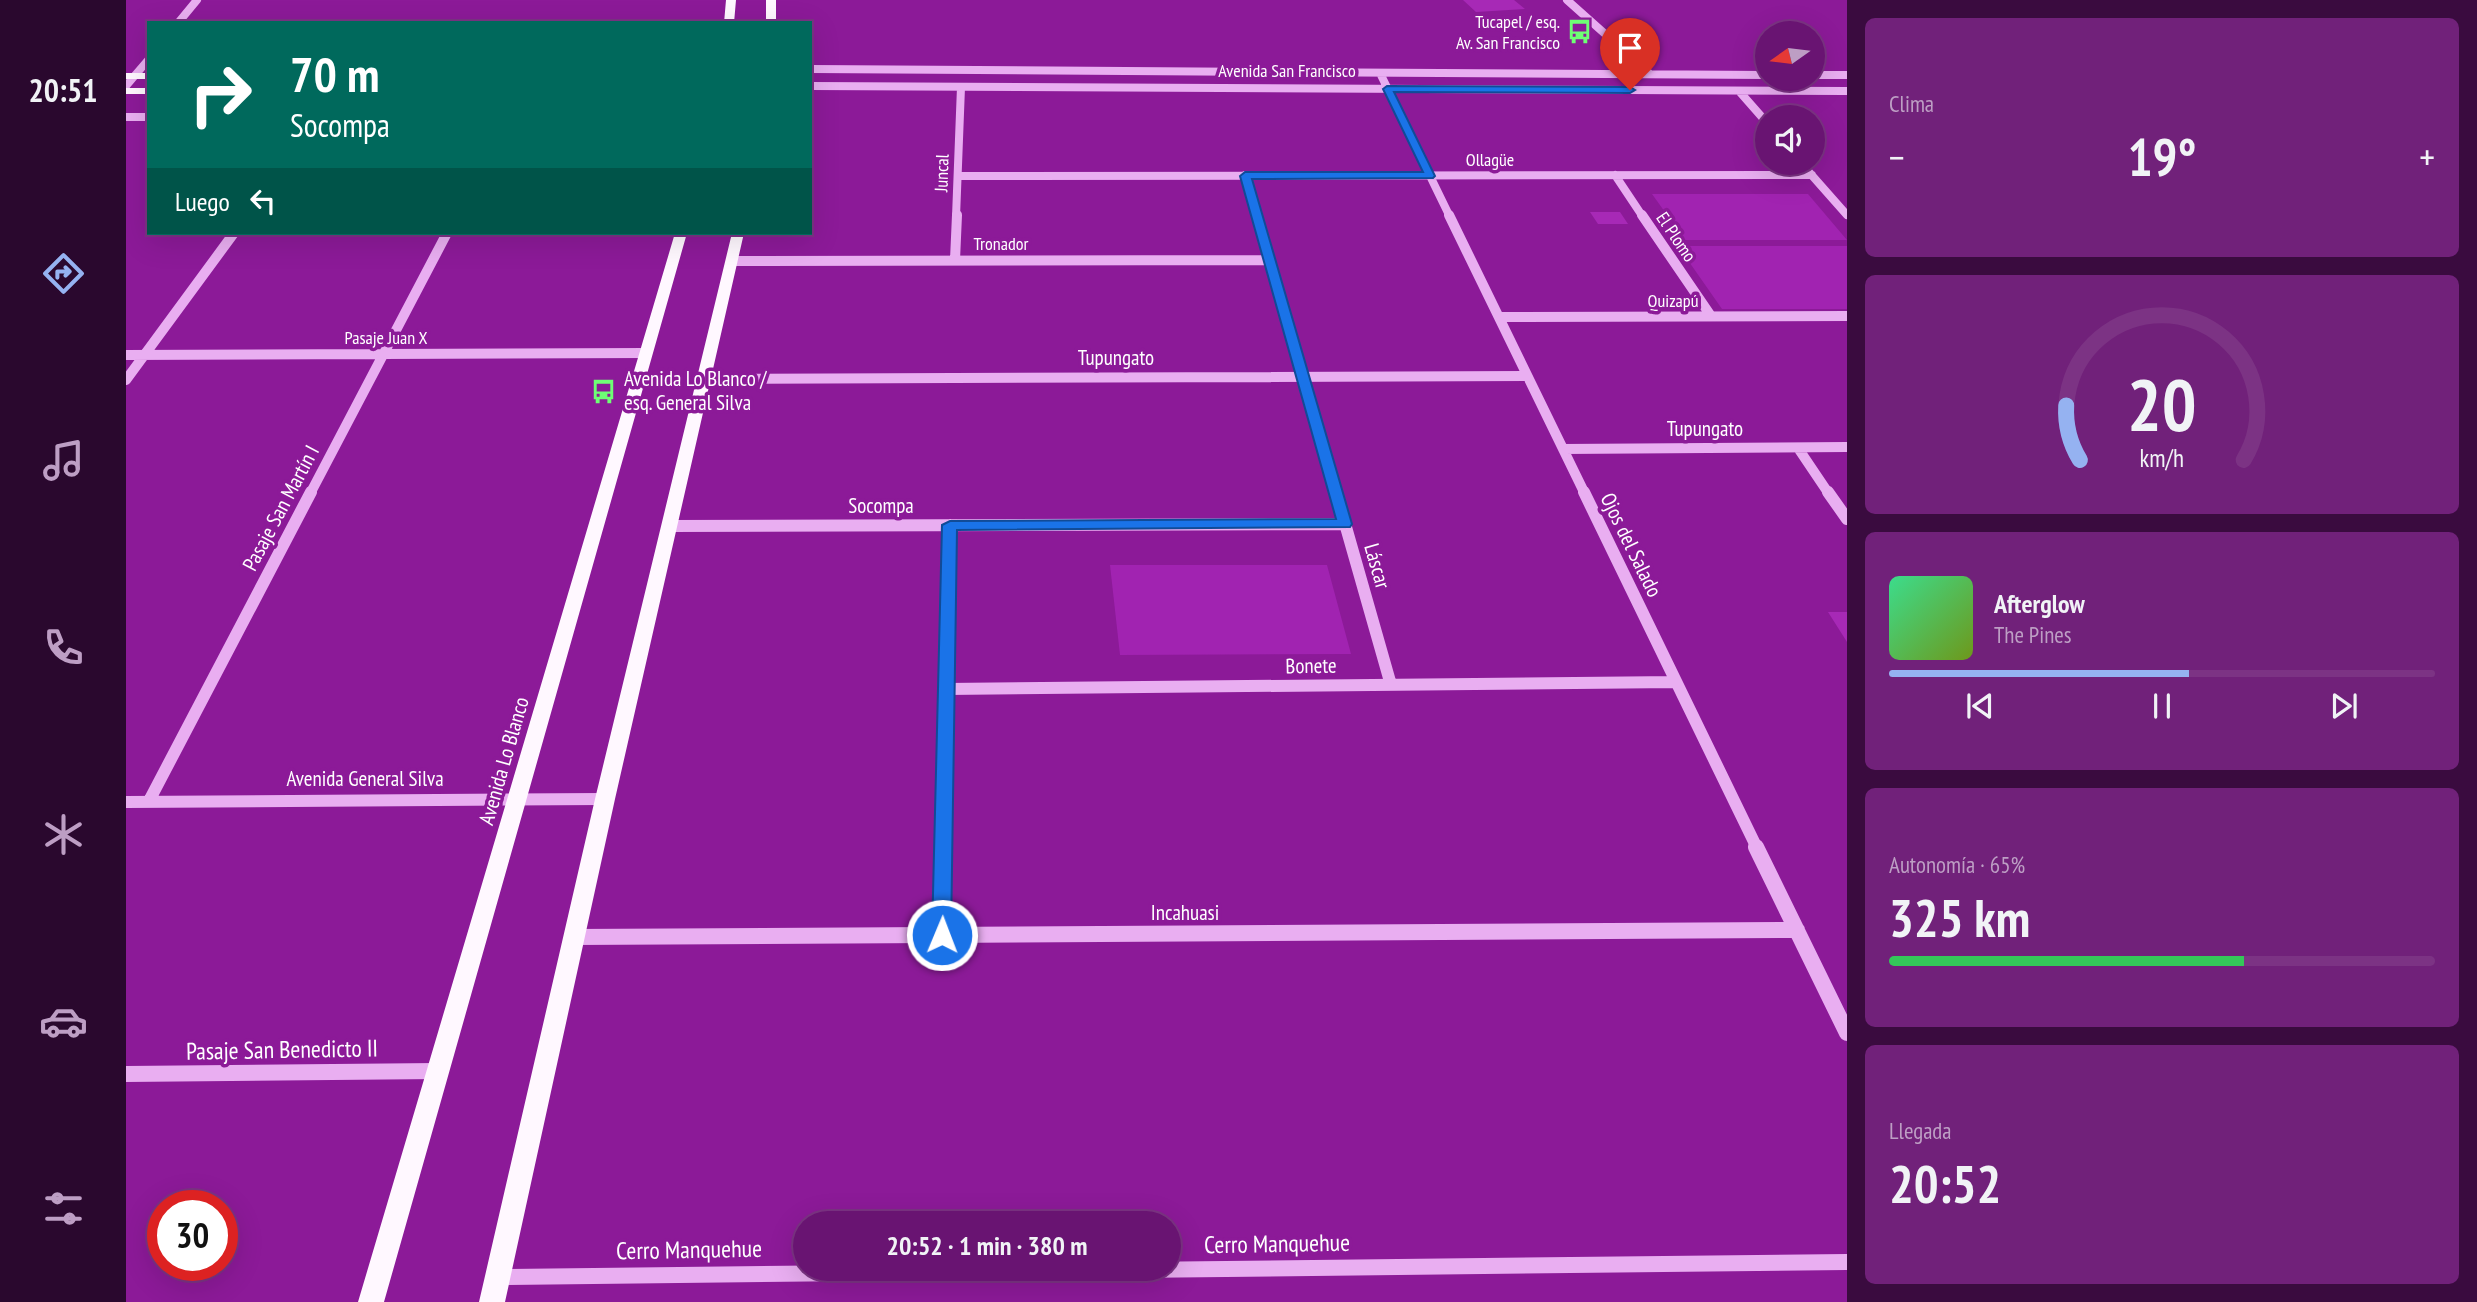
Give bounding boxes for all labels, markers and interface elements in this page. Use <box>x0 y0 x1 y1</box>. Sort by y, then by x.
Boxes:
place label: Tucapel / esq. Av. San Francisco <box>1456 10 1560 54</box>
bus stop icon: Tucapel / esq. Av. San Francisco <box>1566 18 1594 46</box>
pin <box>1600 18 1660 90</box>
north arrow <box>1755 21 1825 91</box>
map controls <box>1755 21 1825 175</box>
icon: arrive <box>1611 29 1649 67</box>
text: 70 m <box>290 42 379 106</box>
icon: right <box>175 49 266 140</box>
street label: Avenida San Francisco <box>1218 59 1356 82</box>
text: 20:51 <box>28 69 98 111</box>
text: Clima <box>1889 89 1934 118</box>
text: Socompa <box>290 104 390 146</box>
button: sound <box>1755 105 1825 175</box>
text: 19° <box>2128 123 2196 190</box>
text: − <box>1889 132 1905 181</box>
text: + <box>2419 132 2435 181</box>
street label: Ollagüe <box>1466 148 1514 171</box>
street label: Juncal <box>929 153 954 193</box>
icon: left <box>244 182 282 220</box>
text: Luego <box>175 185 230 218</box>
street label: El Plomo <box>1651 207 1702 266</box>
street label: Tronador <box>974 232 1028 255</box>
icon: directions <box>39 249 88 298</box>
street label: Quizapú <box>1648 289 1698 312</box>
street label: Pasaje Juan X <box>345 326 427 349</box>
street label: Tupungato <box>1078 344 1154 371</box>
text: 20 <box>2127 357 2197 451</box>
place label: Avenida Lo Blanco / esq. General Silva <box>624 365 767 416</box>
bus stop icon: Avenida Lo Blanco / esq. General Silva <box>590 377 618 405</box>
street label: Tupungato <box>1667 415 1743 442</box>
icon: music <box>39 436 88 485</box>
street label: Pasaje San Martín I <box>236 440 325 575</box>
text: km/h <box>2140 442 2184 474</box>
street label: Ojos del Salado <box>1595 488 1668 601</box>
street label: Socompa <box>848 492 914 519</box>
street label: Láscar <box>1358 540 1397 592</box>
text: Afterglow <box>1994 587 2085 620</box>
text: The Pines <box>1994 620 2072 649</box>
icon: phone <box>39 623 88 672</box>
street label: Bonete <box>1285 652 1337 679</box>
icon: previous <box>1961 687 1999 725</box>
icon: pause <box>2143 687 2181 725</box>
icon: next <box>2325 687 2363 725</box>
street label: Avenida Lo Blanco <box>472 694 535 828</box>
street label: Avenida General Silva <box>286 765 444 792</box>
icon: climate <box>39 810 88 859</box>
text: Autonomía · 65% <box>1889 850 2025 879</box>
text: 325 km <box>1889 884 2030 951</box>
position arrow <box>905 898 979 972</box>
street label: Incahuasi <box>1151 899 1219 926</box>
icon: car <box>39 997 88 1046</box>
street label: Pasaje San Benedicto II <box>186 1032 378 1067</box>
text: Llegada <box>1889 1116 1952 1145</box>
text: 20:52 <box>1889 1150 2001 1217</box>
icon: filters <box>39 1184 88 1233</box>
speed limit sign: 30 <box>147 1190 238 1281</box>
street label: Cerro Manquehue <box>1204 1227 1350 1260</box>
text: 20:52 · 1 min · 380 m <box>887 1229 1087 1262</box>
street label: Cerro Manquehue <box>616 1233 762 1266</box>

